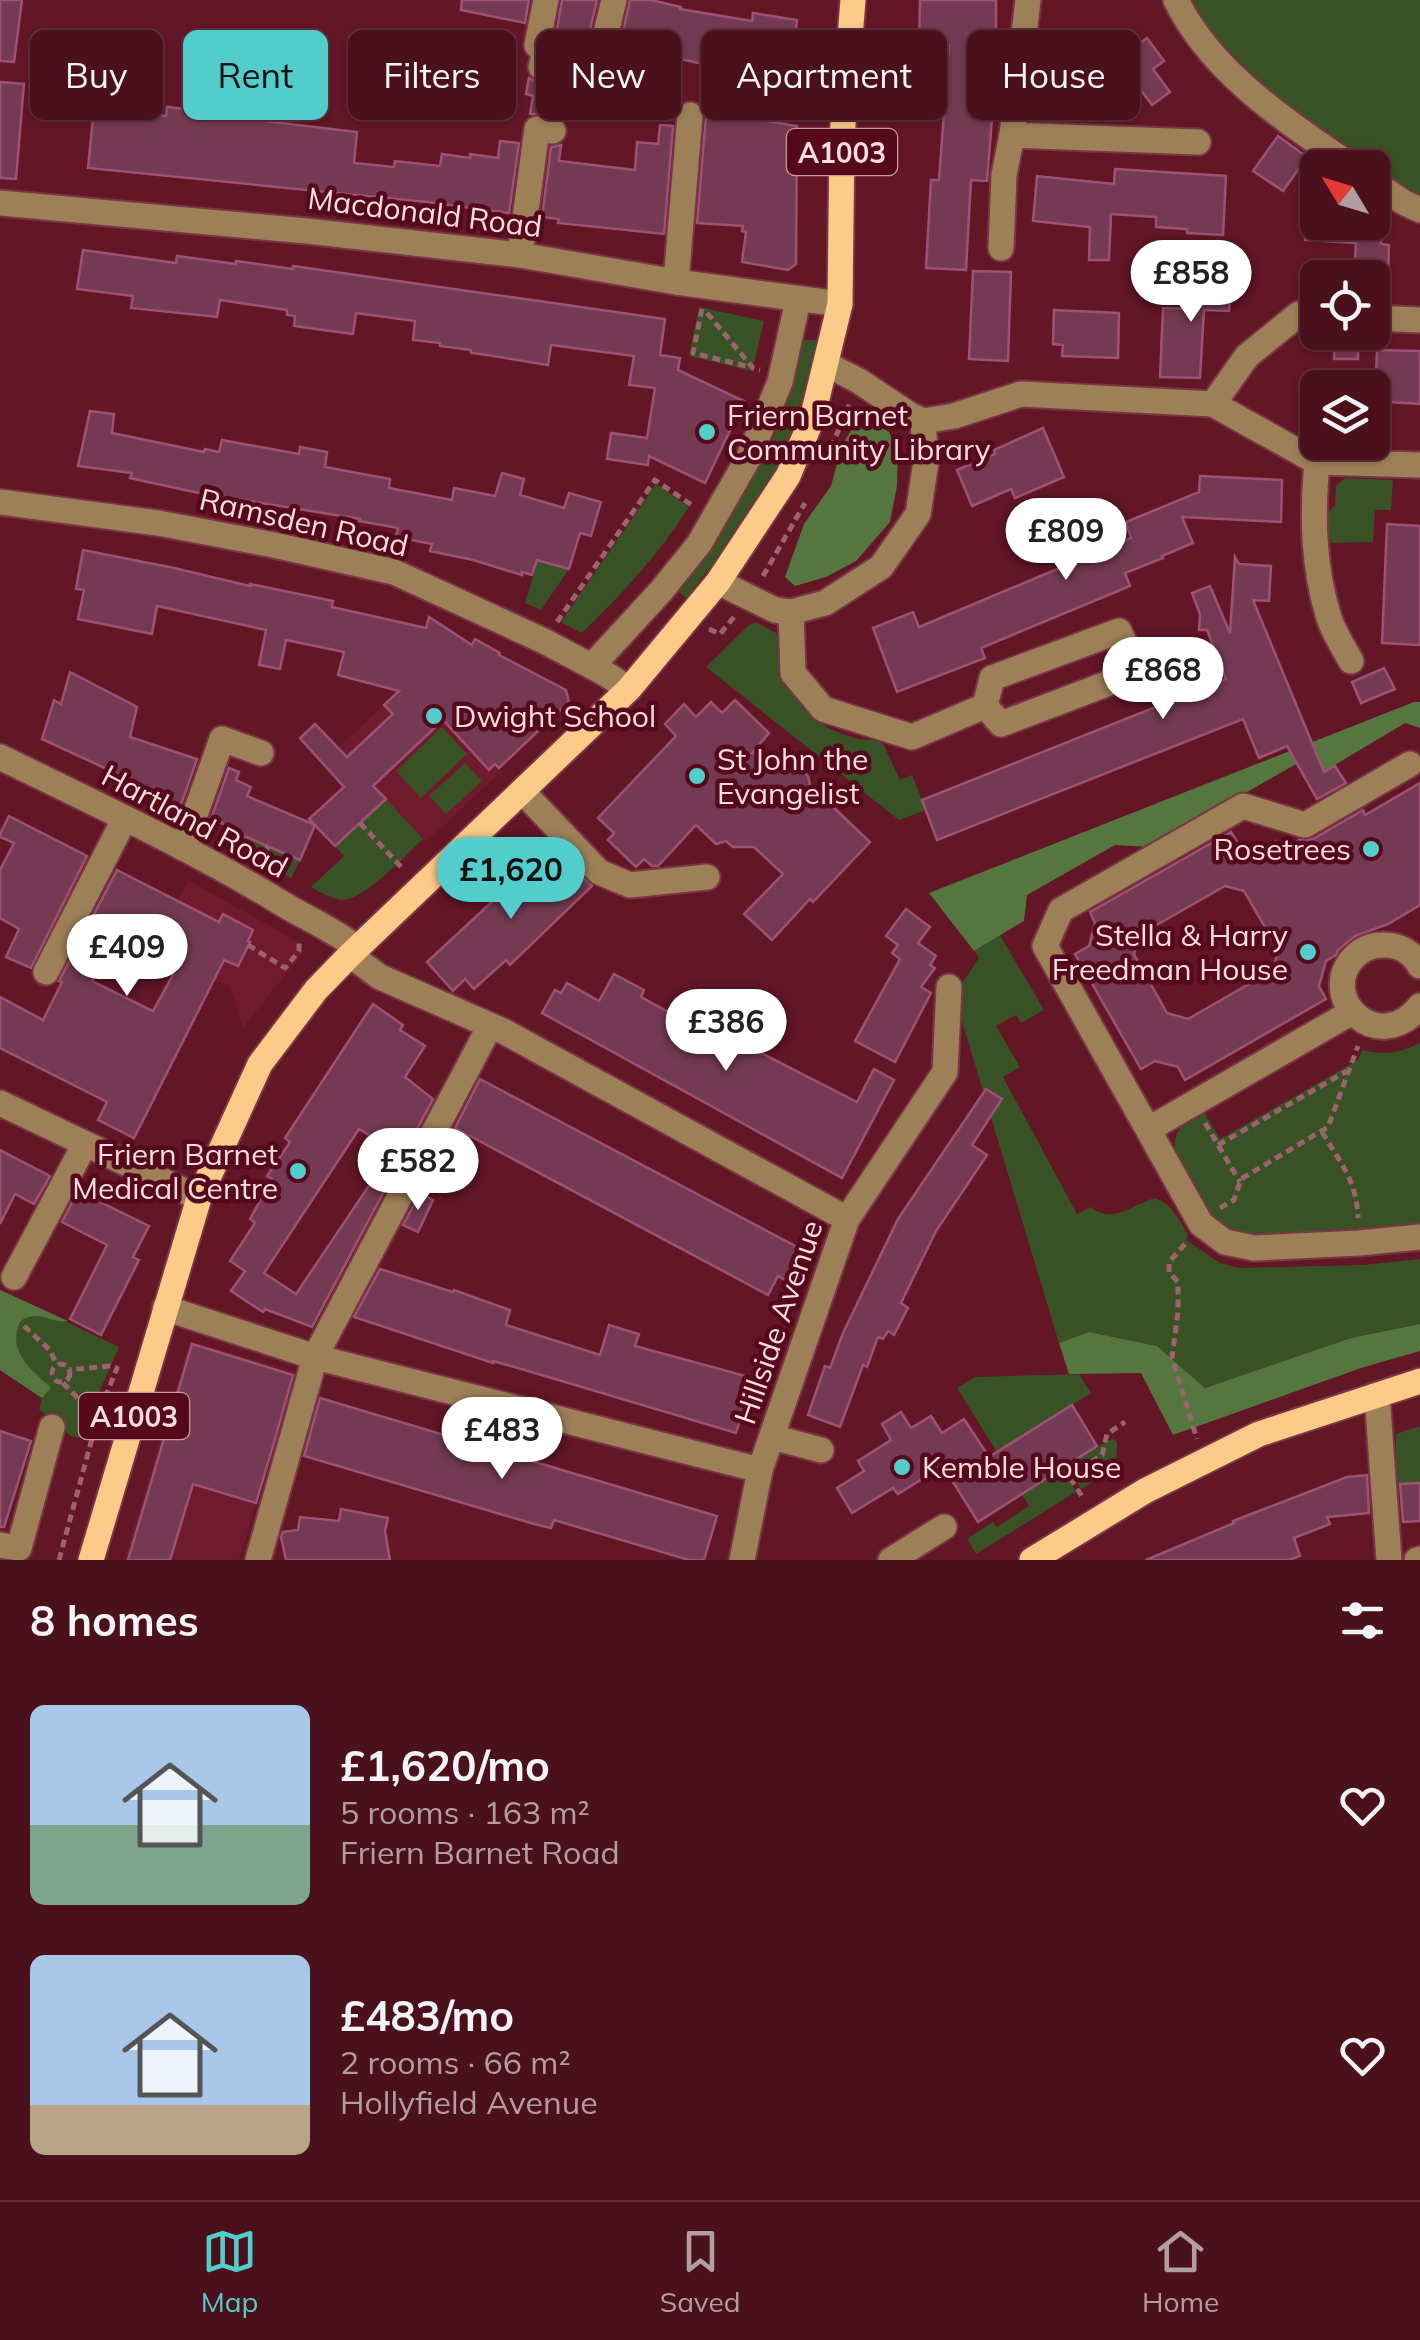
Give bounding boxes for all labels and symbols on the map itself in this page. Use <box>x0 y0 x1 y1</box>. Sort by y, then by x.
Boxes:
road number: A1003 <box>787 129 897 175</box>
north arrow <box>1300 150 1390 240</box>
street label: Macdonald Road <box>306 179 544 245</box>
pin: £858 <box>1132 240 1250 325</box>
place label: Friern Barnet Community Library <box>727 396 991 468</box>
marker: Friern Barnet Community Library <box>696 421 718 443</box>
street label: Ramsden Road <box>196 480 412 564</box>
pin: £809 <box>1007 498 1125 583</box>
pin: £868 <box>1104 637 1222 722</box>
place label: Dwight School <box>454 697 656 735</box>
marker: Dwight School <box>423 705 445 727</box>
place label: St John the Evangelist <box>717 740 868 812</box>
street label: Hartland Road <box>95 756 295 886</box>
marker: St John the Evangelist <box>686 765 708 787</box>
place label: Rosetrees <box>1214 830 1351 868</box>
pin: £1,620 <box>430 837 592 922</box>
marker: Rosetrees <box>1360 838 1382 860</box>
pin: £409 <box>68 914 186 999</box>
place label: Stella & Harry Freedman House <box>1052 916 1288 988</box>
marker: Stella & Harry Freedman House <box>1297 941 1319 963</box>
pin: £386 <box>667 989 785 1074</box>
pin: £582 <box>359 1128 477 1213</box>
place label: Friern Barnet Medical Centre <box>72 1135 278 1207</box>
marker: Friern Barnet Medical Centre <box>287 1160 309 1182</box>
street label: Hillside Avenue <box>725 1215 831 1429</box>
road number: A1003 <box>79 1393 189 1439</box>
pin: £483 <box>443 1397 561 1482</box>
place label: Kemble House <box>922 1448 1121 1486</box>
marker: Kemble House <box>891 1456 913 1478</box>

